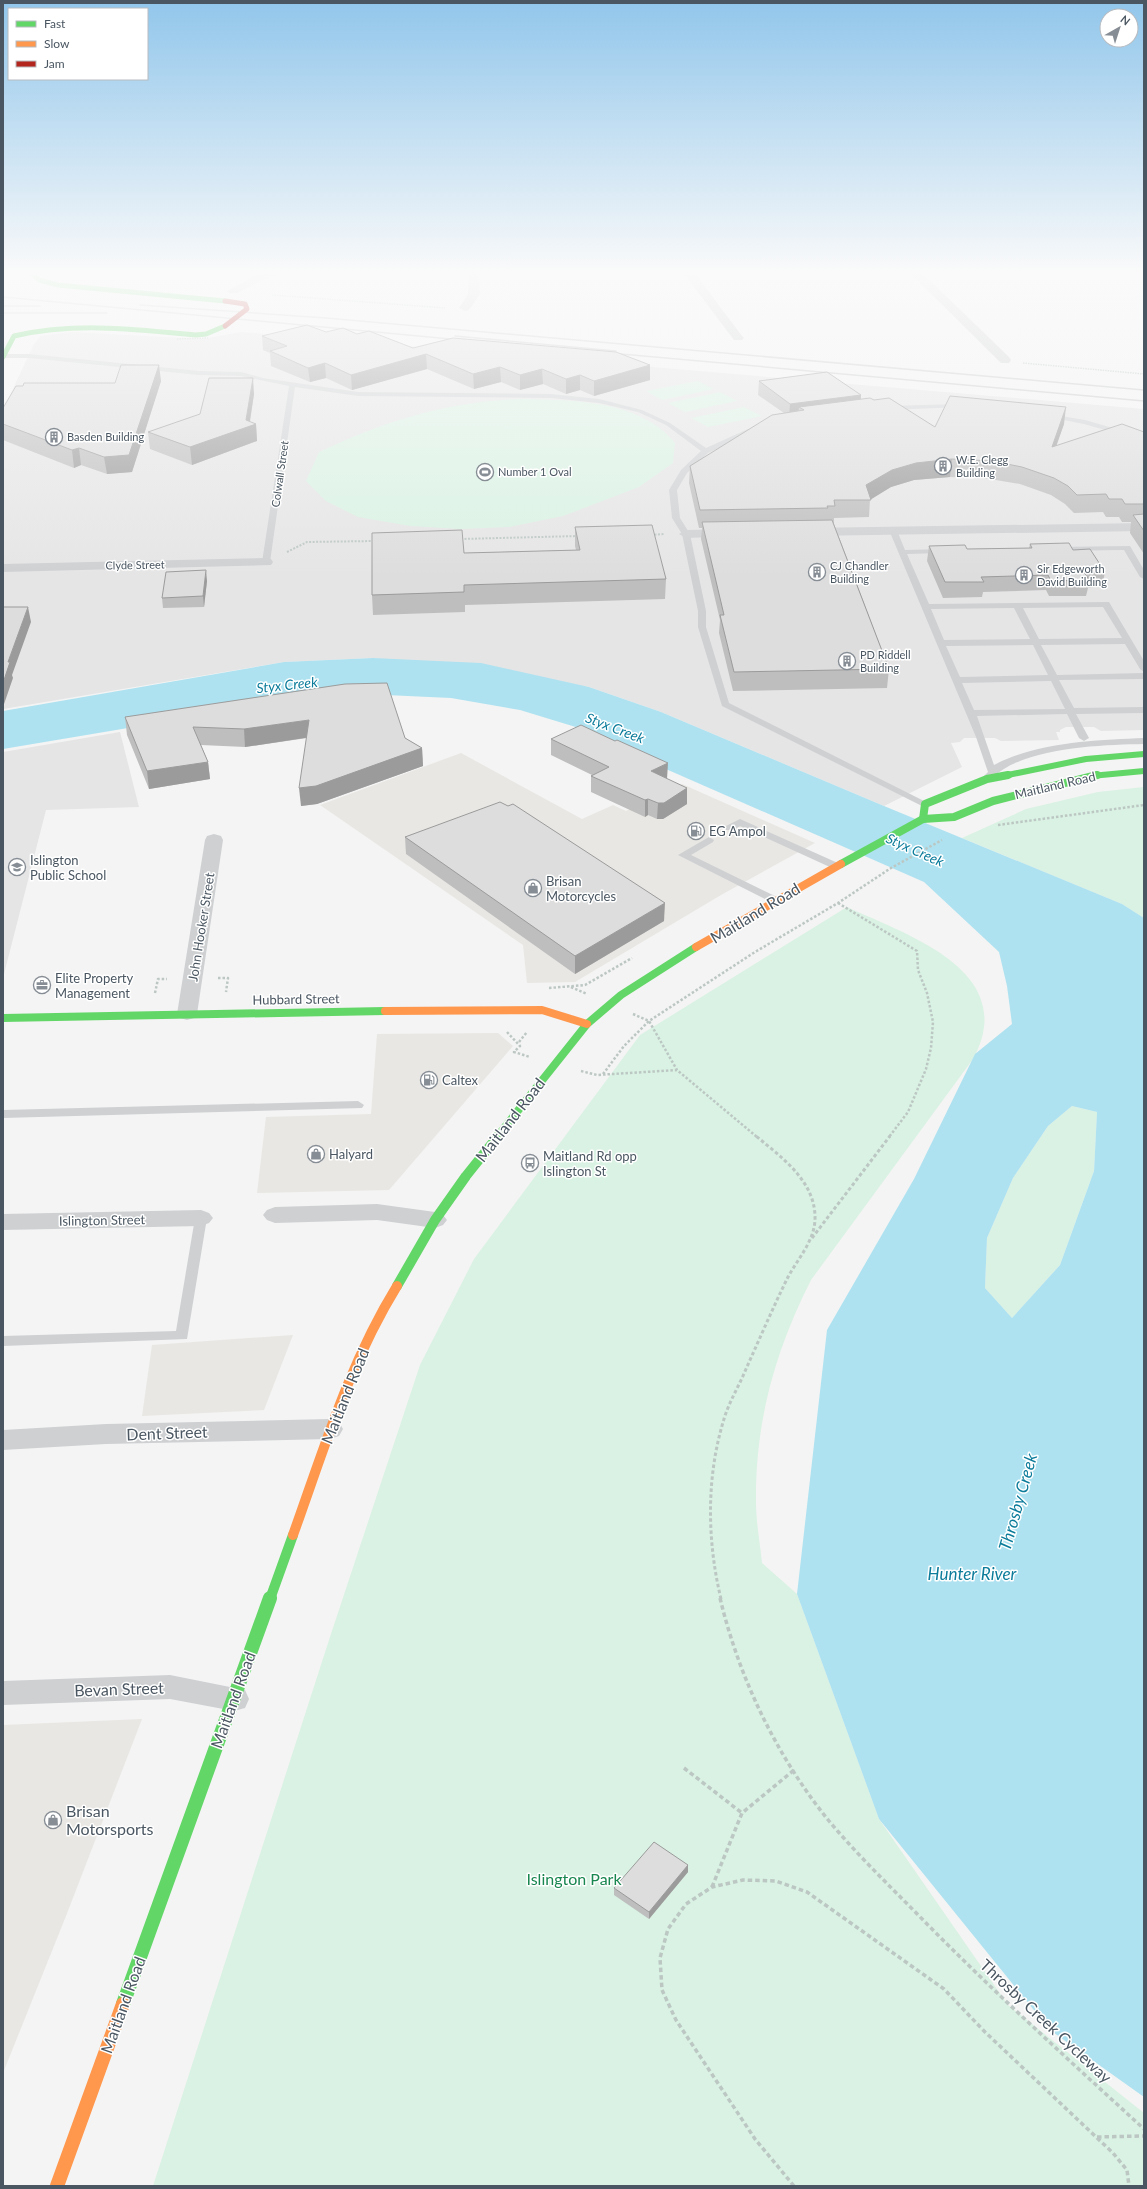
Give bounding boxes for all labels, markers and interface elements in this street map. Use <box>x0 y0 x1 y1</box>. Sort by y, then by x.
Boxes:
legend <box>8 8 148 80</box>
north arrow <box>1099 8 1139 48</box>
text: N <box>1118 12 1133 28</box>
text: Fast <box>44 16 66 31</box>
text: Slow <box>44 36 70 51</box>
text: Jam <box>44 56 65 71</box>
building icon: Basden Building <box>44 427 64 447</box>
place label: Basden Building <box>67 430 144 443</box>
street label: Colwall Street <box>268 440 291 508</box>
place label: W.E. Clegg Building <box>956 453 1009 479</box>
building icon: W.E. Clegg Building <box>933 456 953 476</box>
sports icon: Number 1 Oval <box>475 462 495 482</box>
place label: Number 1 Oval <box>498 465 572 478</box>
street label: Clyde Street <box>105 557 165 572</box>
place label: CJ Chandler Building <box>830 559 888 585</box>
building icon: CJ Chandler Building <box>807 562 827 582</box>
place label: Sir Edgeworth David Building <box>1037 562 1107 588</box>
building icon: Sir Edgeworth David Building <box>1014 565 1034 585</box>
place label: PD Riddell Building <box>860 648 911 674</box>
building icon: PD Riddell Building <box>837 651 857 671</box>
water label: Styx Creek <box>255 673 319 696</box>
water label: Styx Creek <box>583 709 647 747</box>
street label: Maitland Road <box>1013 768 1097 802</box>
fuel station icon: EG Ampol <box>686 821 706 841</box>
place label: EG Ampol <box>709 823 766 839</box>
water label: Styx Creek <box>884 829 947 870</box>
place label: Islington Public School <box>30 852 106 883</box>
school or university icon: Islington Public School <box>7 857 27 877</box>
street label: John Hooker Street <box>184 871 218 983</box>
place label: Brisan Motorcycles <box>546 873 616 904</box>
shop icon: Brisan Motorcycles <box>523 878 543 898</box>
street label: Maitland Road <box>706 878 803 947</box>
place label: Elite Property Management <box>55 970 134 1001</box>
office icon: Elite Property Management <box>32 975 52 995</box>
street label: Hubbard Street <box>252 990 340 1008</box>
fuel station icon: Caltex <box>419 1070 439 1090</box>
place label: Caltex <box>442 1072 479 1088</box>
street label: Maitland Road <box>471 1074 548 1165</box>
shop icon: Halyard <box>306 1144 326 1164</box>
place label: Halyard <box>329 1146 373 1162</box>
place label: Maitland Rd opp Islington St <box>543 1148 637 1179</box>
bus stop icon: Maitland Rd opp Islington St <box>520 1153 540 1173</box>
street label: Islington Street <box>59 1211 146 1229</box>
street label: Maitland Road <box>317 1345 372 1446</box>
street label: Dent Street <box>126 1422 208 1443</box>
water label: Throsby Creek <box>994 1450 1042 1553</box>
water label: Hunter River <box>928 1563 1018 1584</box>
street label: Maitland Road <box>206 1649 259 1751</box>
street label: Bevan Street <box>74 1677 164 1700</box>
place label: Brisan Motorsports <box>66 1801 154 1838</box>
shop icon: Brisan Motorsports <box>43 1810 63 1830</box>
park label: Islington Park <box>526 1869 622 1888</box>
street label: Maitland Road <box>96 1954 149 2056</box>
street label: Throsby Creek Cycleway <box>977 1955 1116 2087</box>

